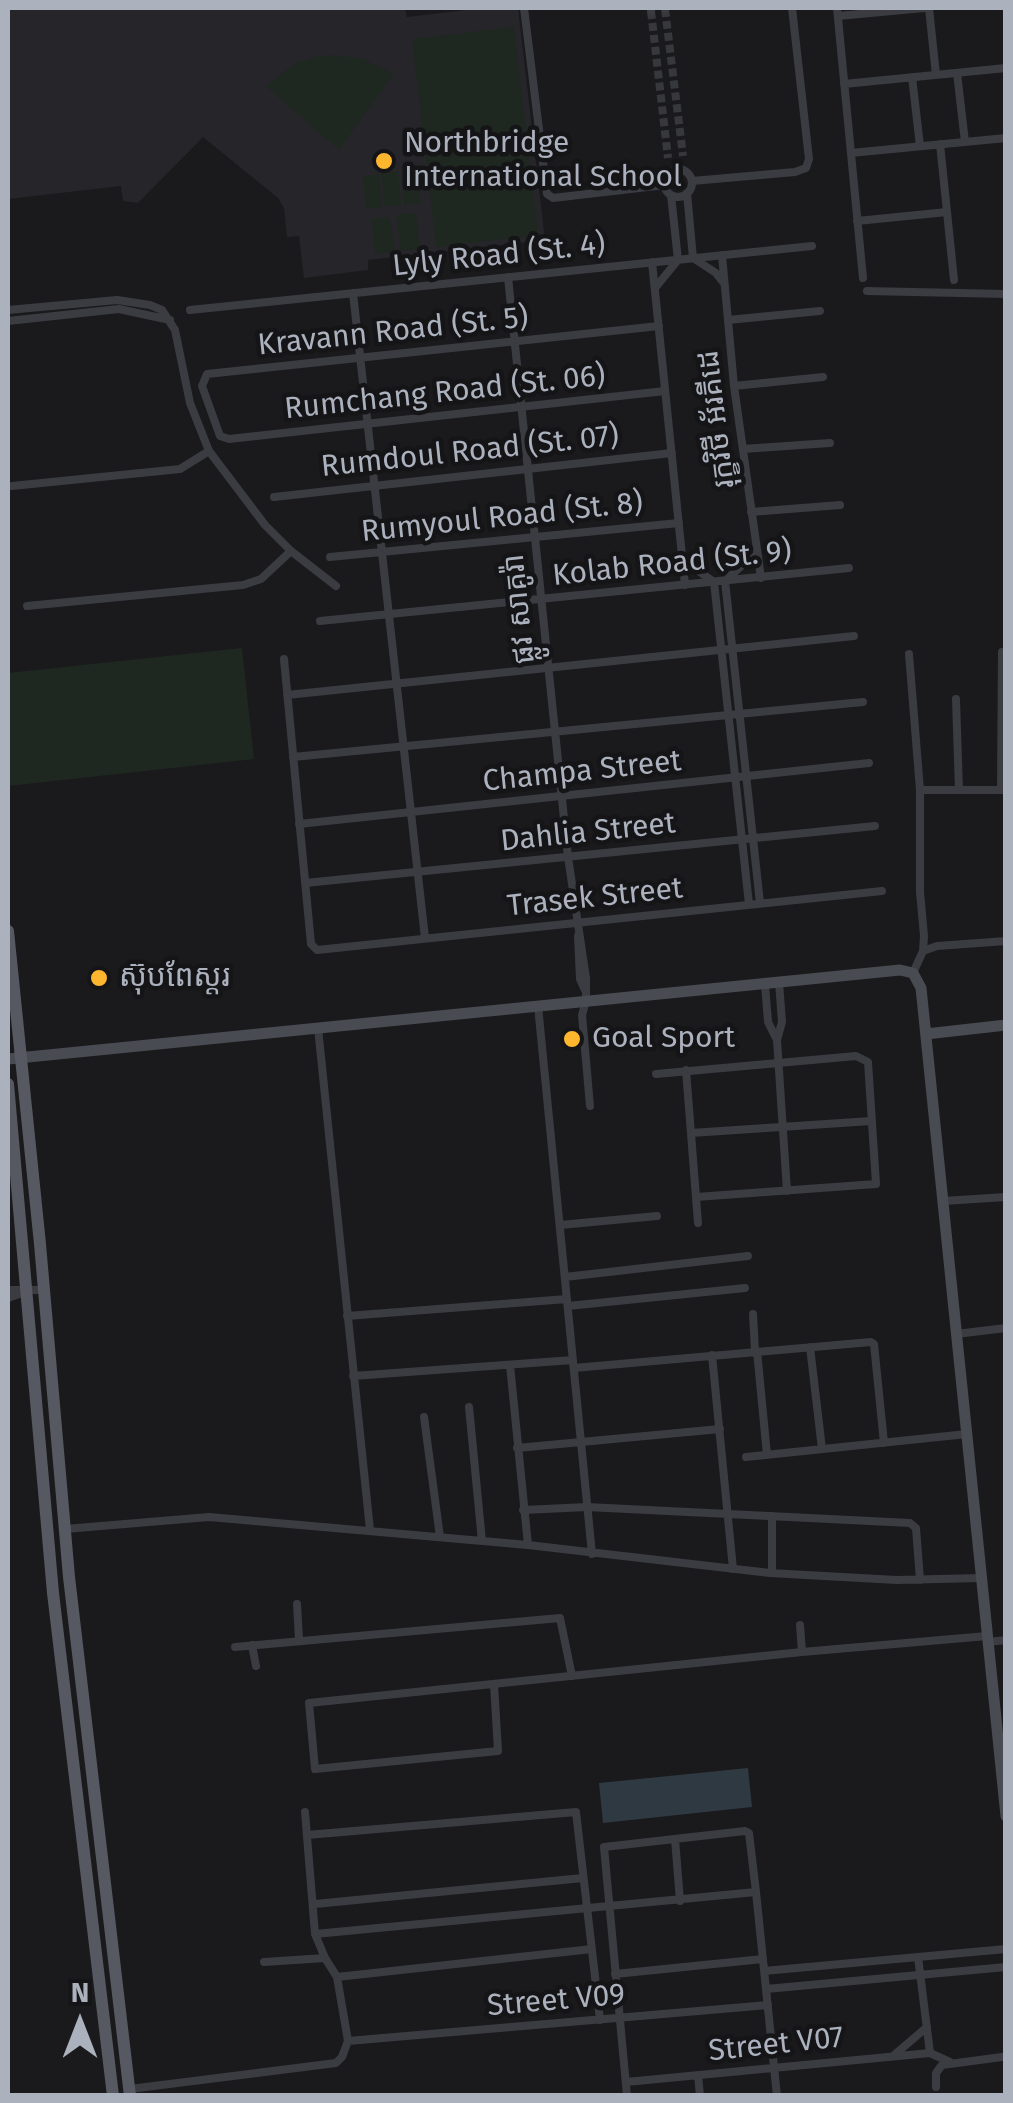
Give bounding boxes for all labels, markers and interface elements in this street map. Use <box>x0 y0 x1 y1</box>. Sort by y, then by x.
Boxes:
place label: Northbridge International School <box>404 126 682 196</box>
marker: Northbridge International School <box>373 150 395 172</box>
street label: Lyly Road (St. 4) <box>391 227 607 285</box>
street label: Kravann Road (St. 5) <box>256 300 530 364</box>
street label: រុក្ខវិថី អ័រគីដេ <box>691 348 743 490</box>
street label: Rumchang Road (St. 06) <box>283 358 607 428</box>
street label: Rumdoul Road (St. 07) <box>319 418 621 486</box>
street label: Rumyoul Road (St. 8) <box>359 485 645 551</box>
street label: Kolab Road (St. 9) <box>551 534 793 594</box>
street label: ផ្លូវ សាគូរ៉ា <box>496 552 544 666</box>
street label: Champa Street <box>481 744 683 800</box>
street label: Dahlia Street <box>499 806 677 860</box>
street label: Trasek Street <box>505 871 685 925</box>
place label: ស៊ុបពែស្តរ <box>119 960 230 996</box>
marker: ស៊ុបពែស្តរ <box>88 967 110 989</box>
place label: Goal Sport <box>592 1021 735 1057</box>
marker: Goal Sport <box>561 1028 583 1050</box>
north arrow <box>30 1973 130 2073</box>
text: N <box>71 1976 89 2009</box>
street label: Street V09 <box>486 1977 626 2025</box>
street label: Street V07 <box>707 2020 845 2070</box>

